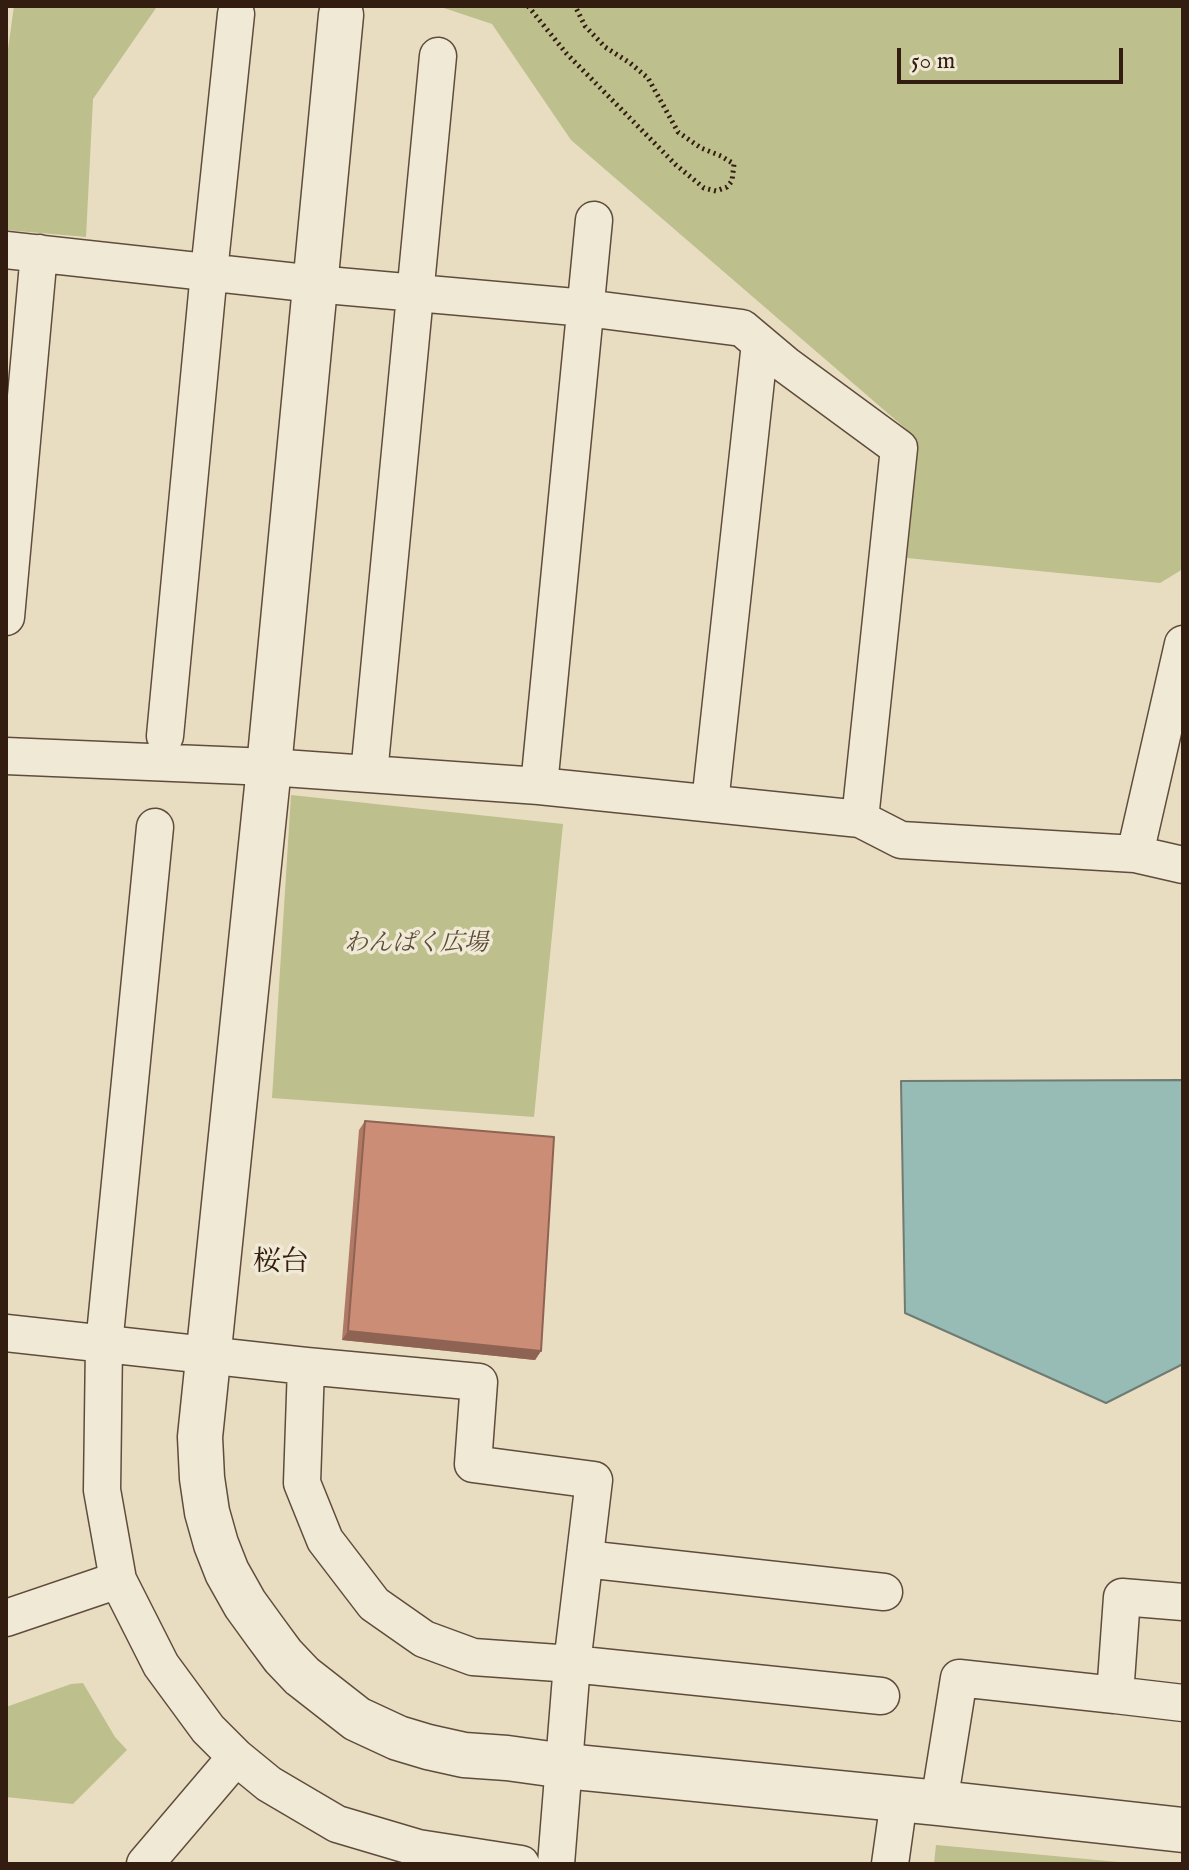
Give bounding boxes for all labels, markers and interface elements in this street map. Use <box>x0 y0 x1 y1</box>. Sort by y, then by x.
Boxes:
scale bar <box>901 32 1127 82</box>
text: 50 m <box>911 46 955 77</box>
park label: わんぱく広場 <box>344 931 488 959</box>
district label: 桜台 <box>253 1247 309 1281</box>

